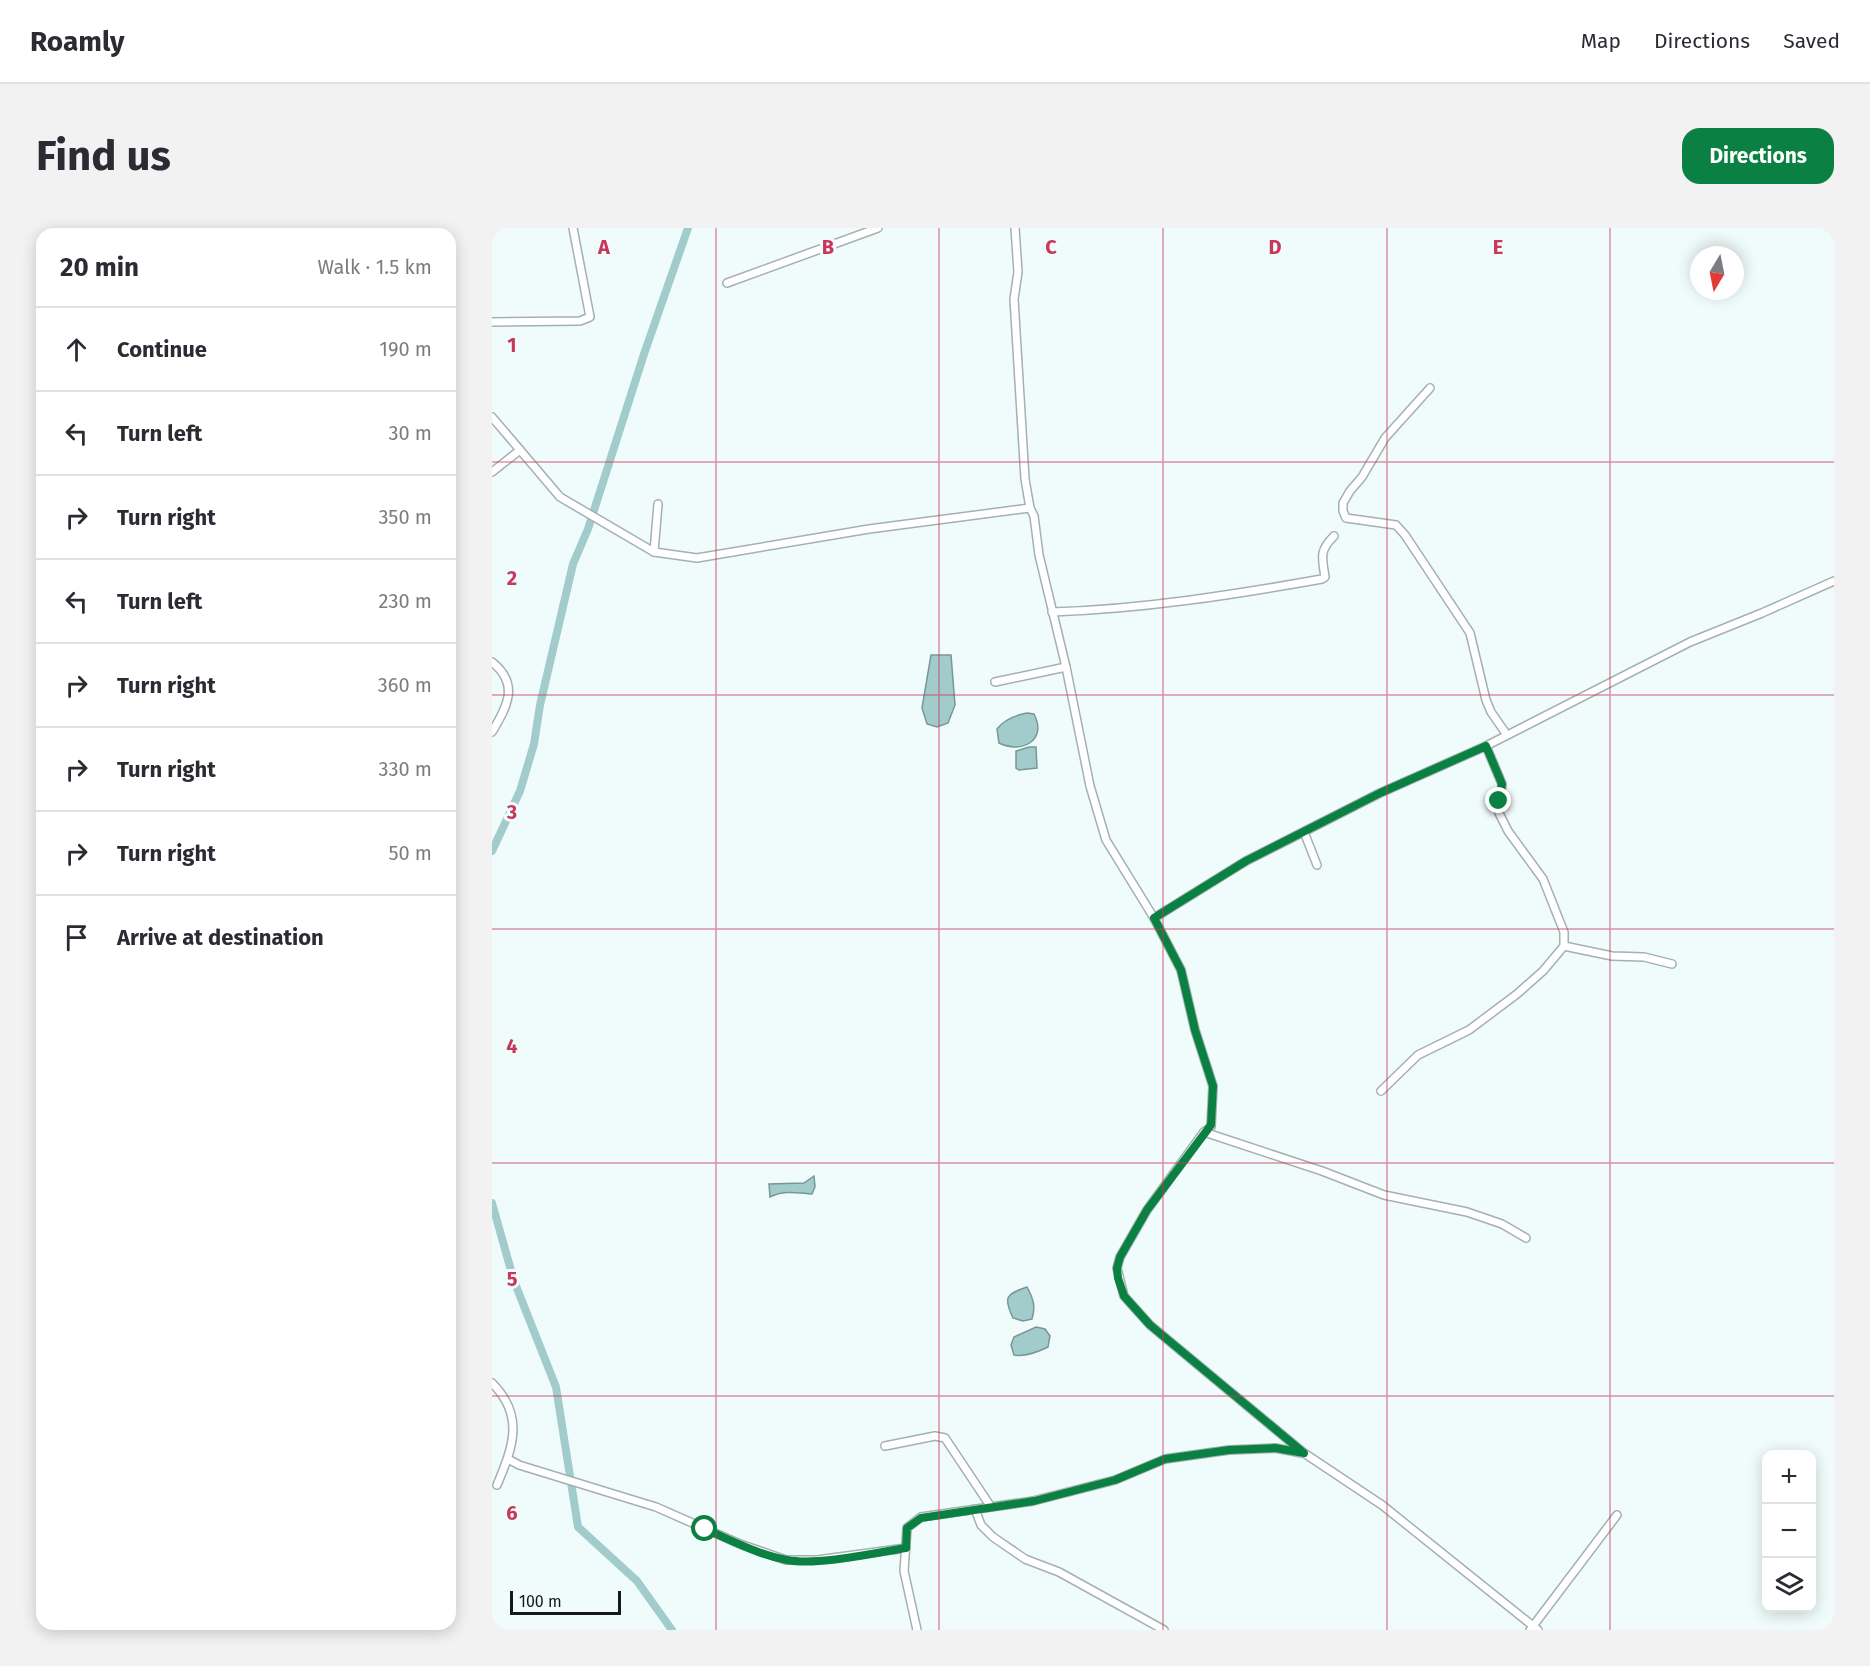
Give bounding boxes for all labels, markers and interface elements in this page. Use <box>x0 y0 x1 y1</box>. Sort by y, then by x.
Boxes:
text: Roamly <box>30 25 124 58</box>
text: Map <box>1581 28 1621 54</box>
text: Directions <box>1654 28 1750 54</box>
text: Saved <box>1783 28 1840 54</box>
button: Directions <box>1682 128 1834 184</box>
text: Find us <box>36 131 171 181</box>
text: A <box>597 235 611 259</box>
text: B <box>822 235 834 259</box>
text: C <box>1045 235 1057 259</box>
text: D <box>1268 235 1282 259</box>
text: E <box>1493 235 1503 259</box>
north arrow <box>1690 246 1744 300</box>
text: 20 min <box>60 252 139 283</box>
text: Walk · 1.5 km <box>318 255 432 279</box>
icon: ahead <box>60 333 93 366</box>
text: 1 <box>507 333 517 357</box>
text: Continue <box>117 336 207 363</box>
text: 190 m <box>379 337 432 361</box>
icon: left <box>60 417 93 450</box>
text: Turn left <box>117 420 202 447</box>
text: 30 m <box>388 421 432 445</box>
icon: right <box>60 501 93 534</box>
text: Turn right <box>117 504 216 531</box>
text: 350 m <box>378 505 432 529</box>
text: 2 <box>507 566 517 590</box>
icon: left <box>60 585 93 618</box>
text: Turn left <box>117 588 202 615</box>
text: 230 m <box>379 589 432 613</box>
icon: right <box>60 669 93 702</box>
text: Turn right <box>117 672 216 699</box>
text: 360 m <box>378 673 432 697</box>
icon: right <box>60 753 93 786</box>
text: Turn right <box>117 756 216 783</box>
text: 330 m <box>378 757 432 781</box>
route end <box>1485 787 1511 813</box>
text: 3 <box>506 800 517 824</box>
icon: right <box>60 837 93 870</box>
text: Turn right <box>117 840 216 867</box>
text: 50 m <box>388 841 432 865</box>
icon: arrive <box>60 921 93 954</box>
text: Arrive at destination <box>117 924 324 951</box>
text: 4 <box>506 1034 518 1058</box>
text: 5 <box>507 1267 518 1291</box>
map controls <box>1762 1450 1816 1612</box>
button: + <box>1762 1450 1816 1504</box>
text: 6 <box>506 1501 518 1525</box>
button: − <box>1762 1504 1816 1558</box>
route start <box>691 1515 717 1541</box>
button: layers <box>1762 1558 1816 1612</box>
scale bar <box>510 1588 621 1616</box>
text: 100 m <box>519 1592 562 1611</box>

